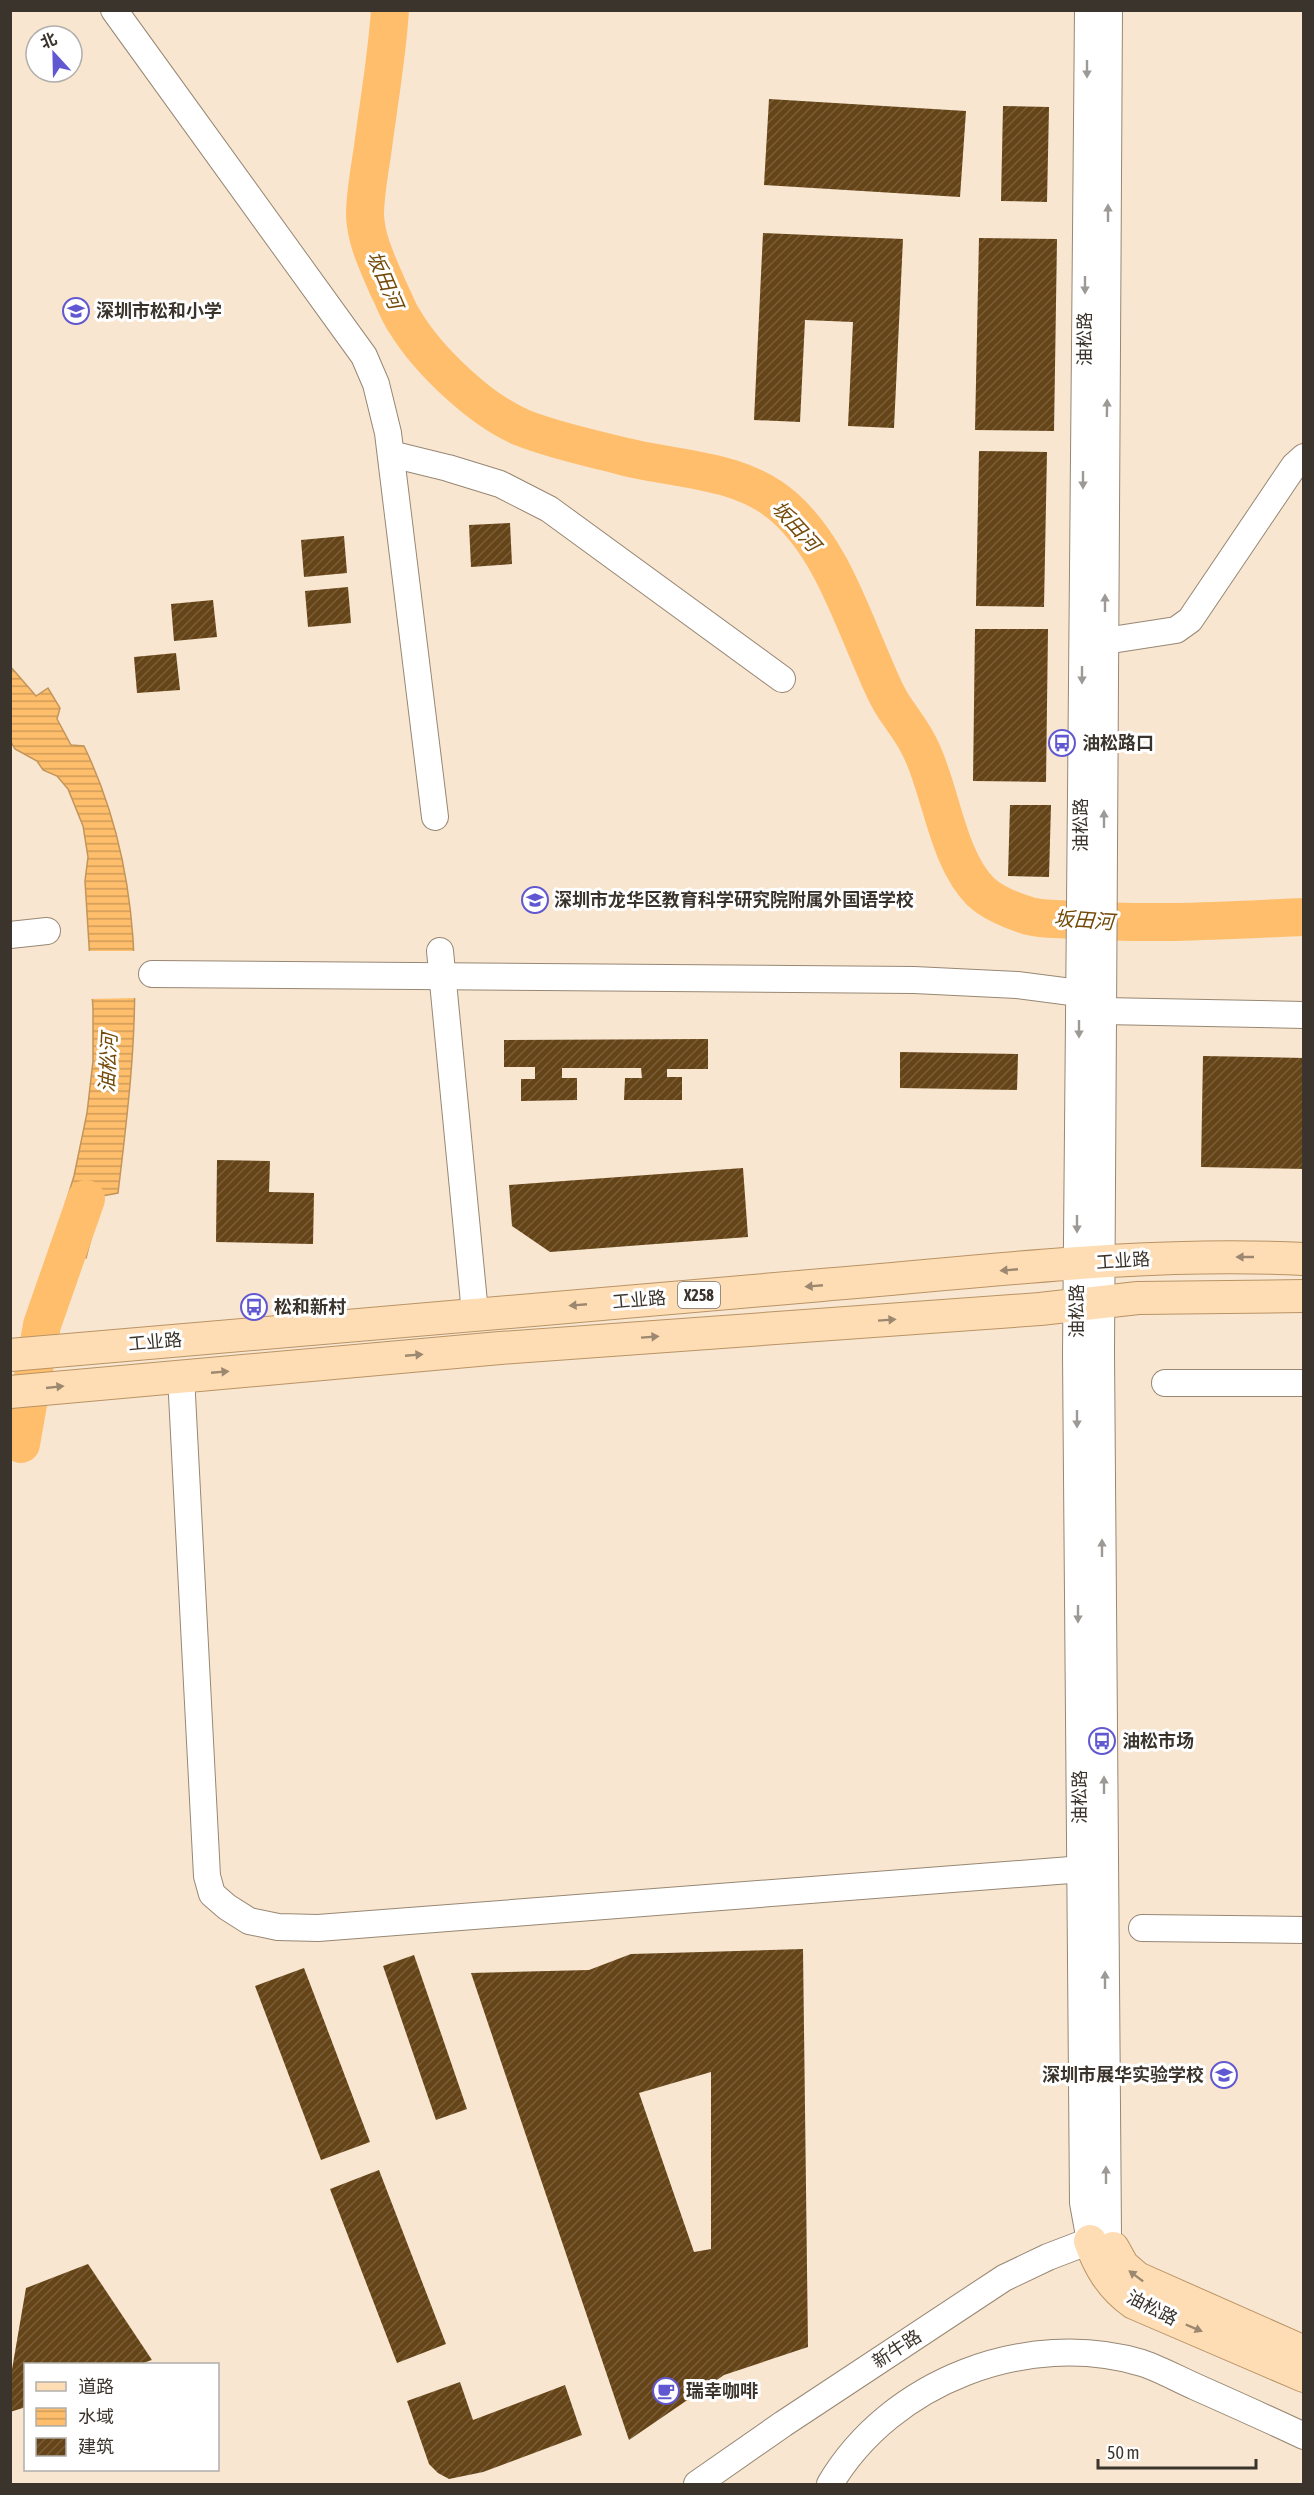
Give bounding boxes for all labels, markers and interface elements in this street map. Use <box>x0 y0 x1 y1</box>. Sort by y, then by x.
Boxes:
north arrow <box>24 24 84 84</box>
text: 北 <box>38 29 59 51</box>
one-way arrow <box>1082 59 1092 78</box>
one-way arrow <box>1103 203 1113 222</box>
water label: 坂田河 <box>363 248 409 316</box>
one-way arrow <box>1080 275 1090 294</box>
school or university icon: 深圳市松和小学 <box>61 296 91 326</box>
place label: 深圳市松和小学 <box>96 300 222 321</box>
street label: 油松路 <box>1074 312 1095 366</box>
one-way arrow <box>1102 398 1111 417</box>
one-way arrow <box>1078 470 1088 489</box>
water label: 坂田河 <box>768 496 828 559</box>
one-way arrow <box>1100 593 1110 612</box>
one-way arrow <box>1077 665 1087 684</box>
bus stop icon: 油松路口 <box>1047 728 1077 758</box>
place label: 油松路口 <box>1082 732 1154 753</box>
street label: 油松路 <box>1070 798 1091 852</box>
one-way arrow <box>1099 809 1109 828</box>
school or university icon: 深圳市龙华区教育科学研究院附属外国语学校 <box>520 885 550 915</box>
place label: 深圳市龙华区教育科学研究院附属外国语学校 <box>554 889 914 910</box>
water label: 坂田河 <box>1053 906 1119 933</box>
one-way arrow <box>1074 1019 1084 1038</box>
water label: 油松河 <box>94 1028 121 1094</box>
one-way arrow <box>1072 1214 1082 1233</box>
street label: 工业路 <box>1095 1248 1151 1273</box>
one-way arrow <box>1236 1252 1255 1262</box>
one-way arrow <box>999 1265 1018 1275</box>
one-way arrow <box>805 1281 824 1291</box>
road number: X258 <box>678 1282 720 1308</box>
street label: 油松路 <box>1066 1284 1087 1338</box>
street label: 工业路 <box>611 1287 667 1312</box>
bus stop icon: 松和新村 <box>239 1292 269 1322</box>
place label: 松和新村 <box>274 1296 346 1317</box>
one-way arrow <box>568 1300 587 1310</box>
one-way arrow <box>877 1316 896 1325</box>
street label: 工业路 <box>127 1329 183 1354</box>
one-way arrow <box>641 1332 660 1342</box>
one-way arrow <box>404 1350 423 1360</box>
one-way arrow <box>210 1367 229 1377</box>
one-way arrow <box>45 1382 64 1392</box>
one-way arrow <box>1072 1409 1082 1428</box>
one-way arrow <box>1097 1539 1107 1558</box>
one-way arrow <box>1073 1604 1083 1623</box>
bus stop icon: 油松市场 <box>1087 1726 1117 1756</box>
place label: 油松市场 <box>1122 1730 1194 1751</box>
street label: 油松路 <box>1069 1770 1090 1824</box>
one-way arrow <box>1099 1776 1109 1795</box>
one-way arrow <box>1100 1971 1110 1990</box>
school or university icon: 深圳市展华实验学校 <box>1209 2060 1239 2090</box>
place label: 深圳市展华实验学校 <box>1042 2064 1204 2085</box>
one-way arrow <box>1101 2166 1111 2185</box>
one-way arrow <box>1128 2270 1143 2282</box>
street label: 油松路 <box>1123 2286 1181 2329</box>
one-way arrow <box>1185 2323 1203 2333</box>
street label: 新牛路 <box>868 2325 925 2372</box>
legend <box>24 2363 219 2471</box>
text: 道路 <box>78 2376 114 2397</box>
cafe icon: 瑞幸咖啡 <box>651 2376 681 2406</box>
place label: 瑞幸咖啡 <box>686 2380 758 2401</box>
text: 水域 <box>78 2406 114 2427</box>
scale bar <box>1098 2432 1256 2470</box>
text: 建筑 <box>78 2436 114 2457</box>
text: 50 m <box>1107 2442 1139 2463</box>

